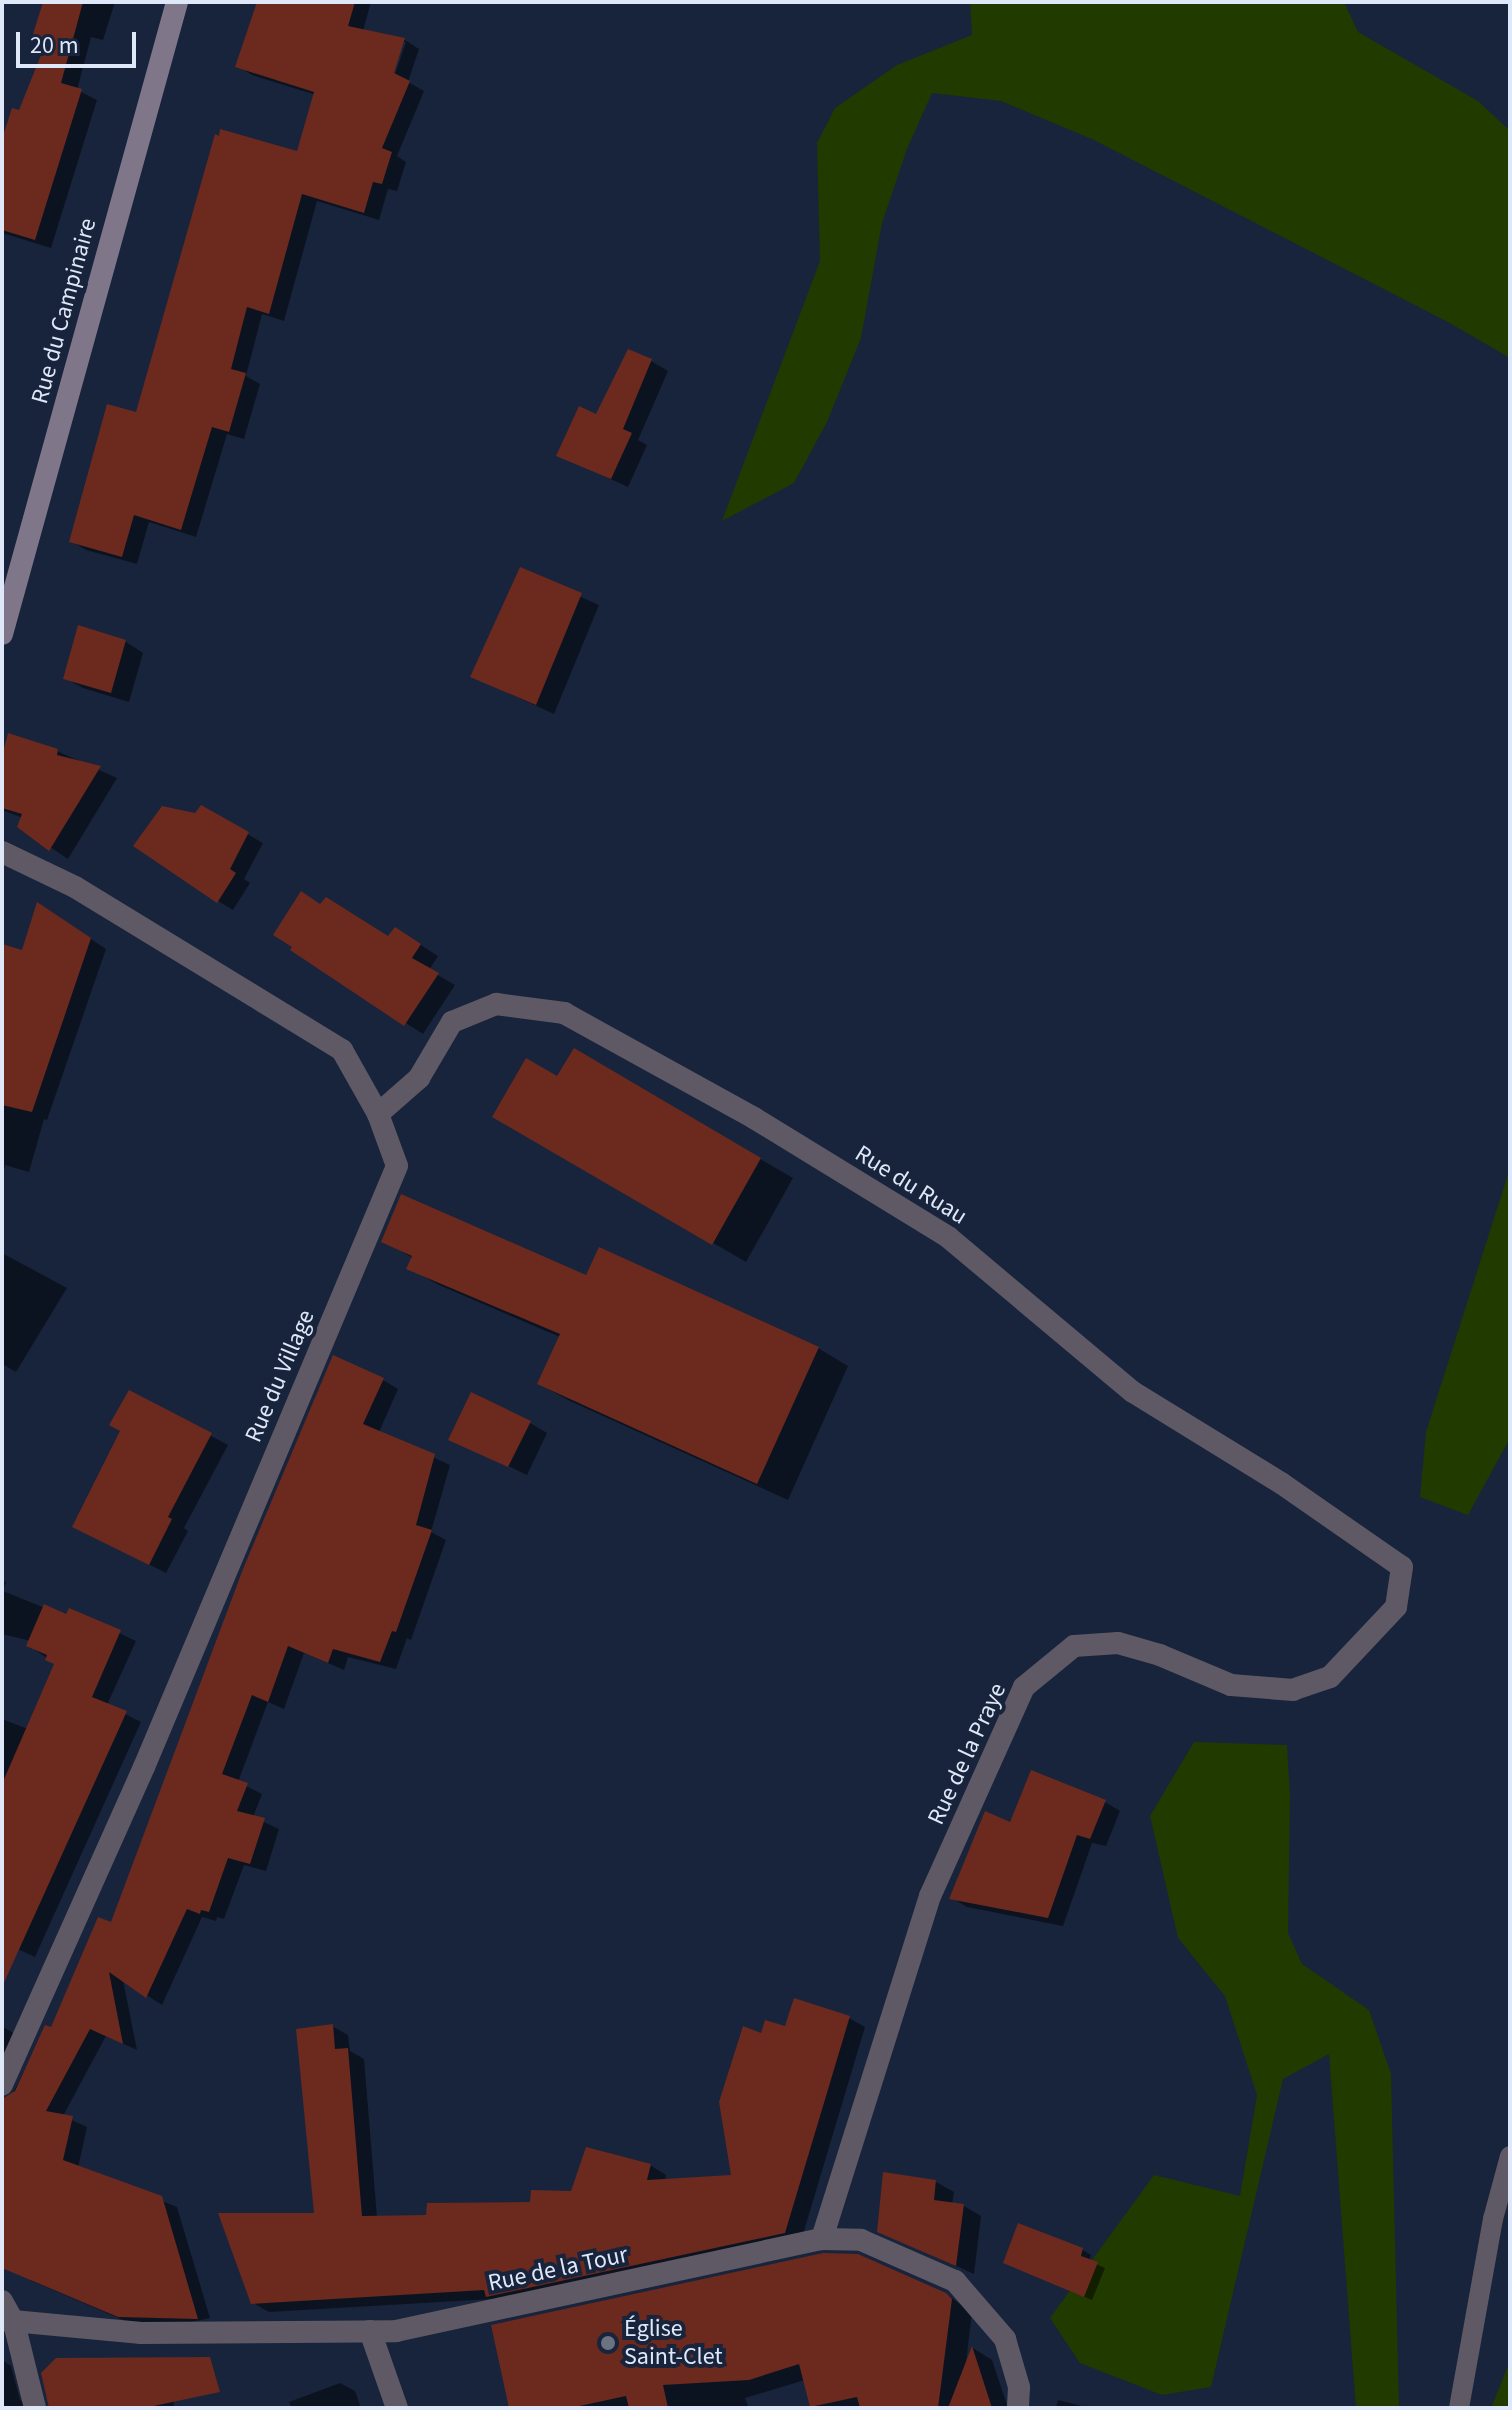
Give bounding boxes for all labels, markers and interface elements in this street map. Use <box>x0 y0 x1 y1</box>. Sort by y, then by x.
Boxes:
scale bar <box>20 16 140 66</box>
text: 20 m <box>30 28 79 63</box>
street label: Rue du Campinaire <box>25 215 103 407</box>
street label: Rue du Ruau <box>850 1139 972 1231</box>
street label: Rue du Village <box>239 1306 321 1446</box>
street label: Rue de la Praye <box>922 1679 1012 1829</box>
street label: Rue de la Tour <box>485 2240 631 2298</box>
place label: Église Saint-Clet <box>624 2315 722 2371</box>
marker: Église Saint-Clet <box>599 2334 617 2352</box>

